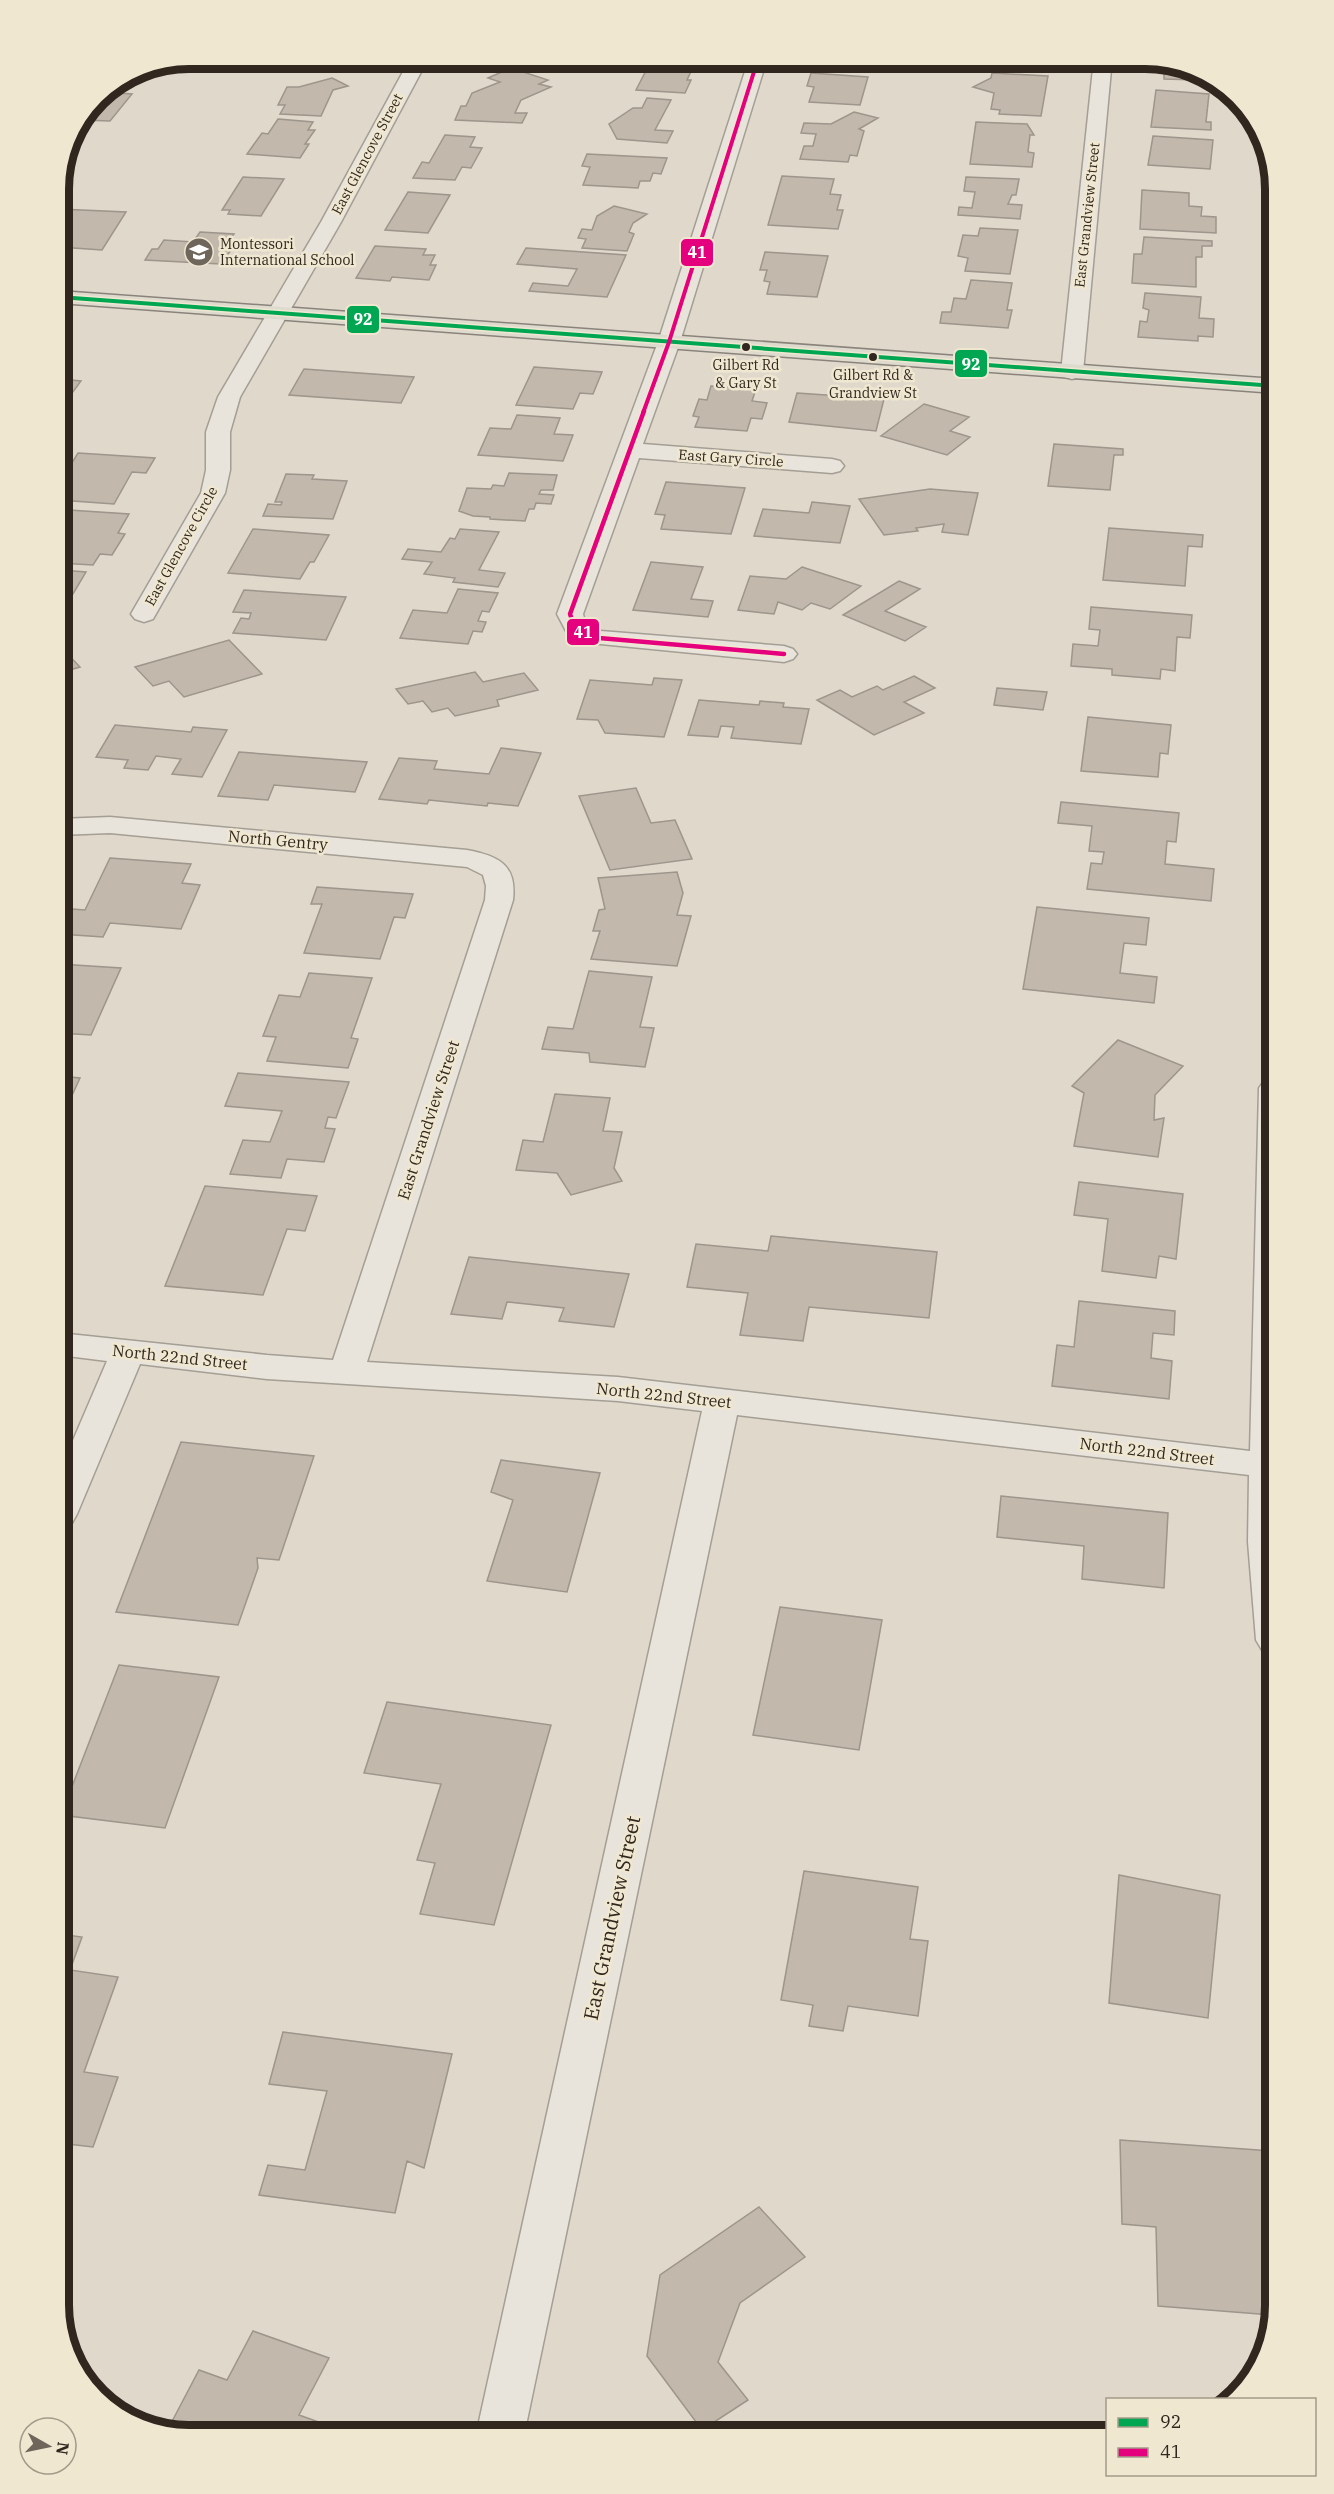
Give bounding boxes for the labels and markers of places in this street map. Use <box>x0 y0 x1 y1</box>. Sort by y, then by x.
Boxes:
place label: Montessori International School <box>220 235 355 269</box>
school or university icon: Montessori International School <box>183 236 215 268</box>
marker: Gilbert Rd & Gary St <box>740 341 752 353</box>
marker: Gilbert Rd & Grandview St <box>867 351 879 363</box>
place label: Gilbert Rd & Gary St <box>713 356 780 392</box>
place label: Gilbert Rd & Grandview St <box>829 366 917 402</box>

